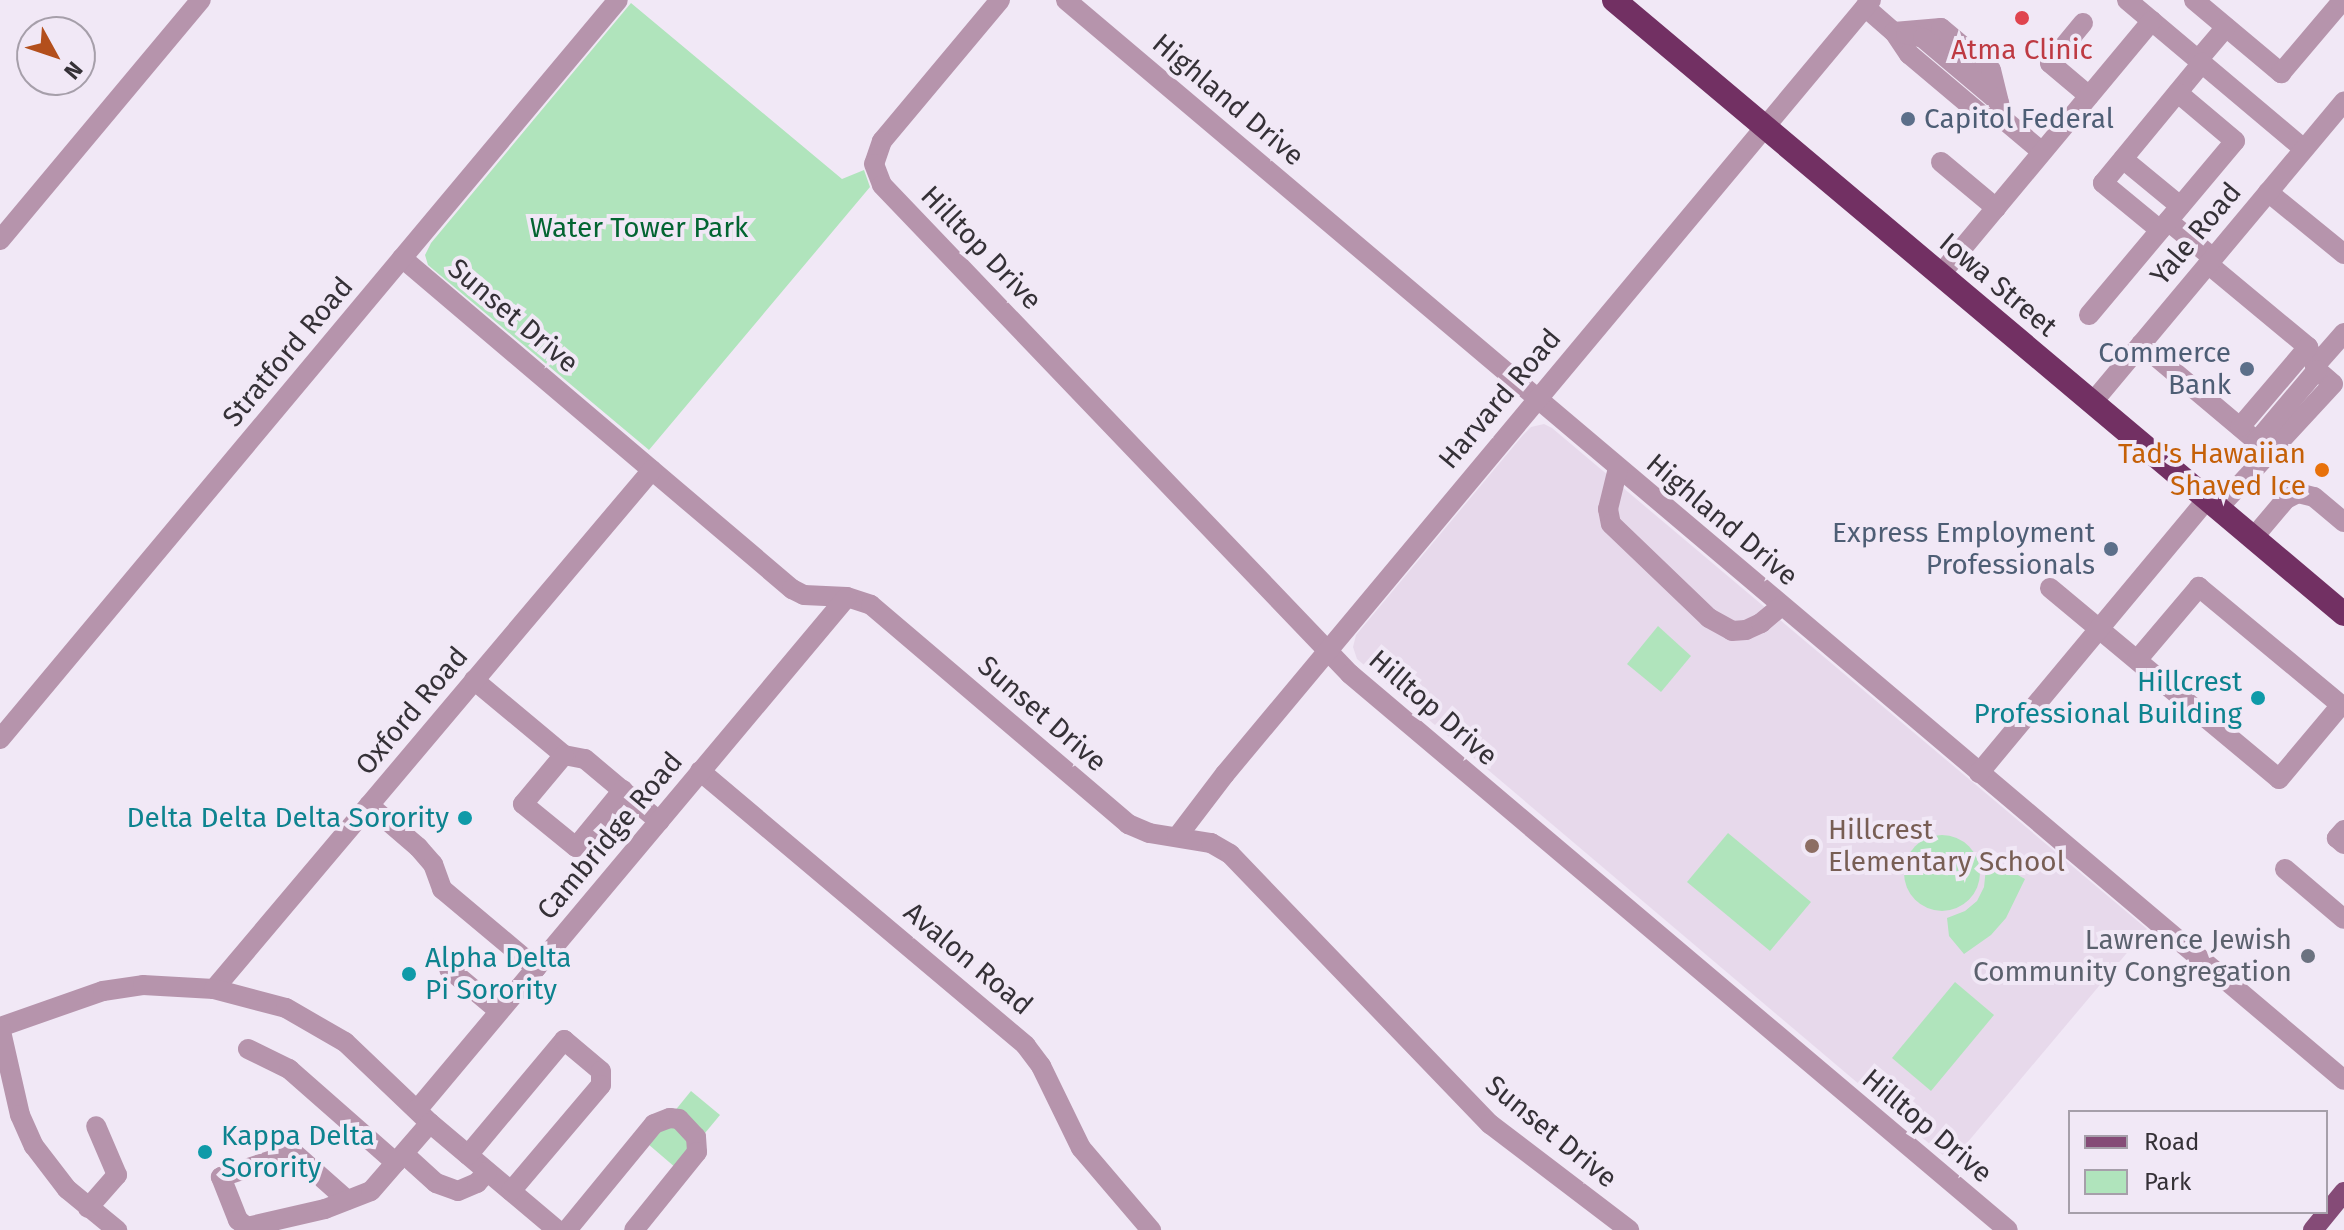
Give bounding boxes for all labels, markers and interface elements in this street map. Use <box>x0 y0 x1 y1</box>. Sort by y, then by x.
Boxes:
marker: Atma Clinic <box>2011 7 2033 29</box>
north arrow <box>16 16 96 96</box>
street label: Highland Drive <box>1145 27 1311 173</box>
place label: Atma Clinic <box>1951 33 2093 67</box>
text: N <box>58 56 88 85</box>
place label: Capitol Federal <box>1924 102 2114 136</box>
marker: Capitol Federal <box>1899 110 1917 128</box>
street label: Yale Road <box>2143 176 2249 292</box>
street label: Hilltop Drive <box>914 179 1048 317</box>
park label: Water Tower Park <box>530 211 748 245</box>
street label: Iowa Street <box>1932 226 2064 344</box>
street label: Sunset Drive <box>441 252 585 380</box>
street label: Stratford Road <box>216 270 360 434</box>
street label: Harvard Road <box>1432 322 1568 476</box>
place label: Commerce Bank <box>2098 336 2231 402</box>
marker: Commerce Bank <box>2238 360 2256 378</box>
place label: Tad's Hawaiian Shaved Ice <box>2118 437 2306 503</box>
street label: Highland Drive <box>1639 447 1805 593</box>
marker: Tad's Hawaiian Shaved Ice <box>2313 461 2331 479</box>
place label: Express Employment Professionals <box>1832 516 2095 582</box>
marker: Express Employment Professionals <box>2102 540 2120 558</box>
street label: Oxford Road <box>349 640 475 782</box>
street label: Hilltop Drive <box>1362 643 1504 773</box>
street label: Sunset Drive <box>971 649 1113 779</box>
place label: Hillcrest Professional Building <box>1974 665 2242 731</box>
marker: Hillcrest Professional Building <box>2249 689 2267 707</box>
street label: Cambridge Road <box>530 746 690 926</box>
place label: Delta Delta Delta Sorority <box>126 801 449 835</box>
marker: Delta Delta Delta Sorority <box>456 809 474 827</box>
place label: Hillcrest Elementary School <box>1828 813 2065 879</box>
marker: Hillcrest Elementary School <box>1803 837 1821 855</box>
street label: Avalon Road <box>897 896 1039 1022</box>
place label: Lawrence Jewish Community Congregation <box>1973 923 2292 989</box>
place label: Alpha Delta Pi Sorority <box>425 941 572 1007</box>
marker: Lawrence Jewish Community Congregation <box>2299 947 2317 965</box>
marker: Alpha Delta Pi Sorority <box>400 965 418 983</box>
street label: Hilltop Drive <box>1855 1062 1999 1190</box>
street label: Sunset Drive <box>1478 1069 1624 1195</box>
legend <box>2068 1110 2328 1214</box>
place label: Kappa Delta Sorority <box>221 1119 375 1185</box>
text: Road <box>2144 1128 2199 1156</box>
marker: Kappa Delta Sorority <box>196 1143 214 1161</box>
text: Park <box>2144 1168 2191 1196</box>

